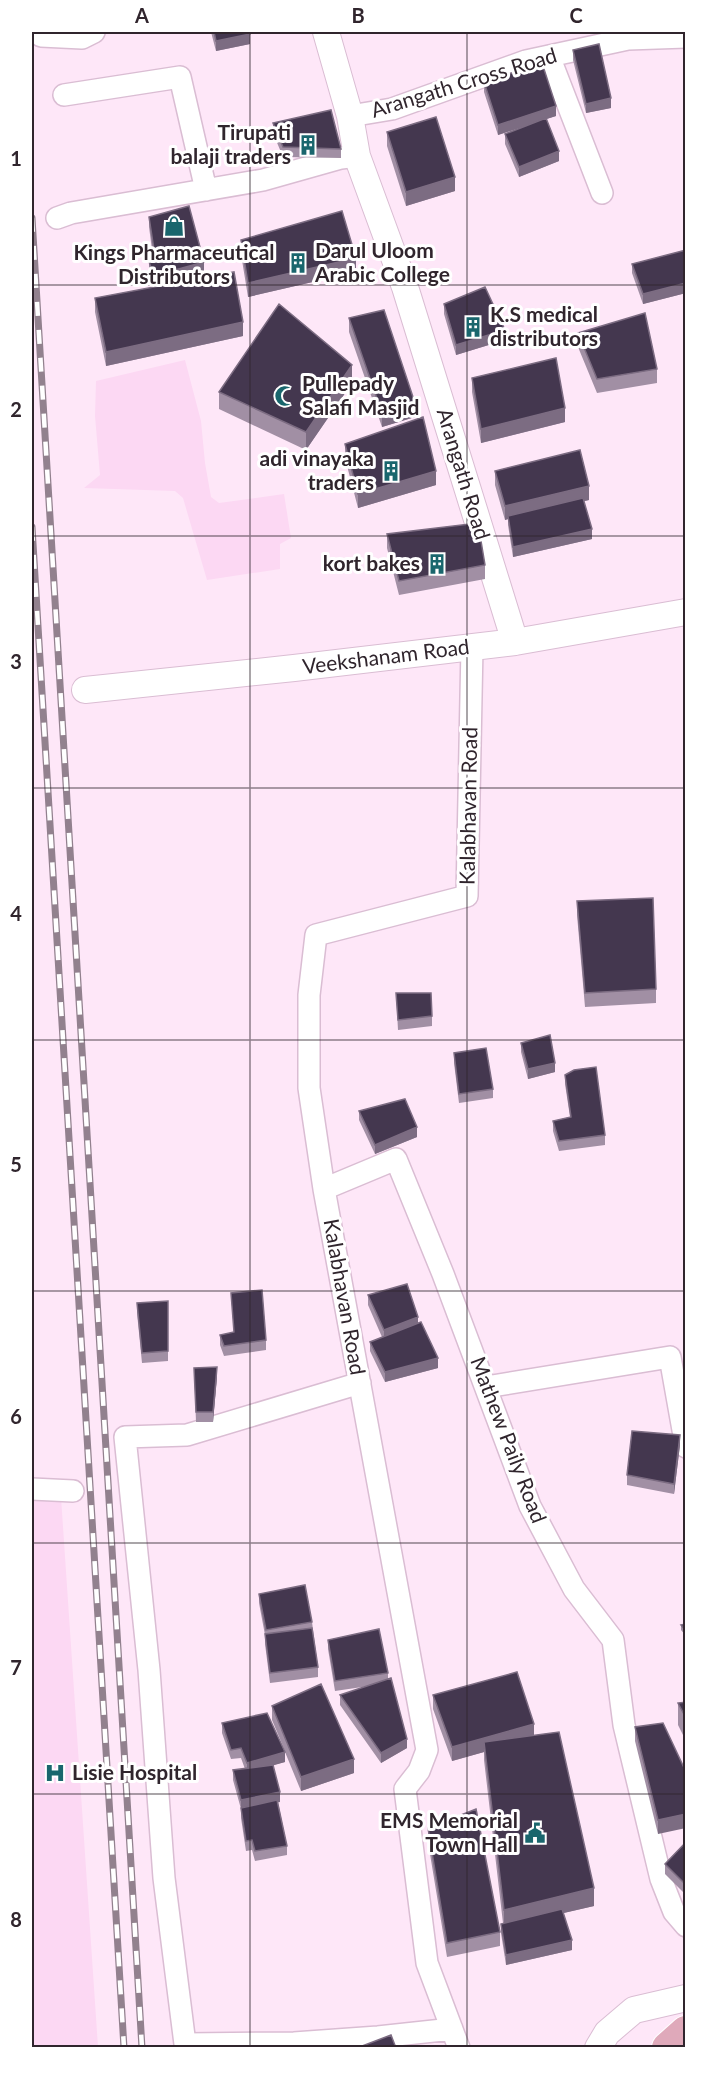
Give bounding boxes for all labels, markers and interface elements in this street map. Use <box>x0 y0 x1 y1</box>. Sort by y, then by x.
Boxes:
text: A <box>134 3 149 27</box>
text: B <box>351 3 365 27</box>
text: C <box>569 3 583 27</box>
street label: Arangath Cross Road <box>368 41 559 122</box>
place label: Tirupati balaji traders <box>170 119 291 168</box>
building icon: Tirupati balaji traders <box>296 133 320 157</box>
text: 1 <box>10 146 22 170</box>
shop icon: Kings Pharmaceutical Distributors <box>162 214 186 238</box>
place label: Darul Uloom Arabic College <box>314 237 450 286</box>
place label: Kings Pharmaceutical Distributors <box>73 239 275 288</box>
building icon: Darul Uloom Arabic College <box>286 251 310 275</box>
place label: K.S medical distributors <box>490 301 598 350</box>
building icon: K.S medical distributors <box>461 315 485 339</box>
place label: Pullepady Salafi Masjid <box>302 370 419 419</box>
mosque icon: Pullepady Salafi Masjid <box>273 384 297 408</box>
text: 2 <box>10 397 22 421</box>
street label: Arangath Road <box>433 405 496 542</box>
place label: adi vinayaka traders <box>259 445 374 494</box>
building icon: adi vinayaka traders <box>379 459 403 483</box>
place label: kort bakes <box>323 550 420 575</box>
building icon: kort bakes <box>425 552 449 576</box>
street label: Veekshanam Road <box>301 633 471 678</box>
text: 3 <box>10 649 22 673</box>
street label: Kalabhavan Road <box>454 727 481 885</box>
text: 4 <box>10 901 22 925</box>
text: 5 <box>10 1152 22 1176</box>
street label: Kalabhavan Road <box>319 1217 372 1377</box>
street label: Mathew Paily Road <box>466 1353 553 1526</box>
text: 6 <box>10 1404 22 1428</box>
text: 7 <box>10 1655 22 1679</box>
place label: Lisie Hospital <box>72 1759 197 1784</box>
hospital icon: Lisie Hospital <box>43 1761 67 1785</box>
place label: EMS Memorial Town Hall <box>380 1807 518 1856</box>
public building icon: EMS Memorial Town Hall <box>523 1821 547 1845</box>
text: 8 <box>10 1907 22 1931</box>

